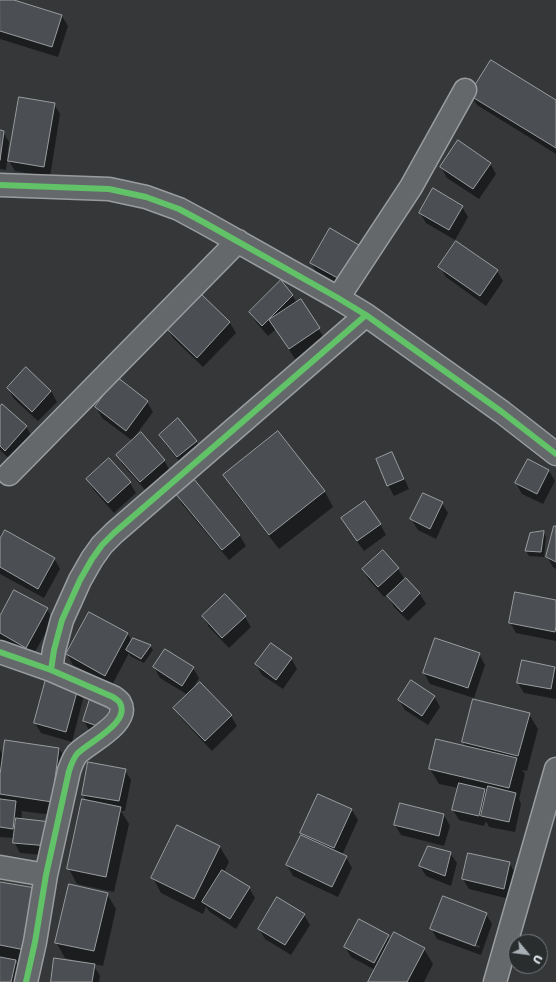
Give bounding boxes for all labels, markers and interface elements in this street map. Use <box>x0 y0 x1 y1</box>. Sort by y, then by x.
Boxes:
north arrow <box>508 934 548 974</box>
text: U <box>529 952 548 967</box>

